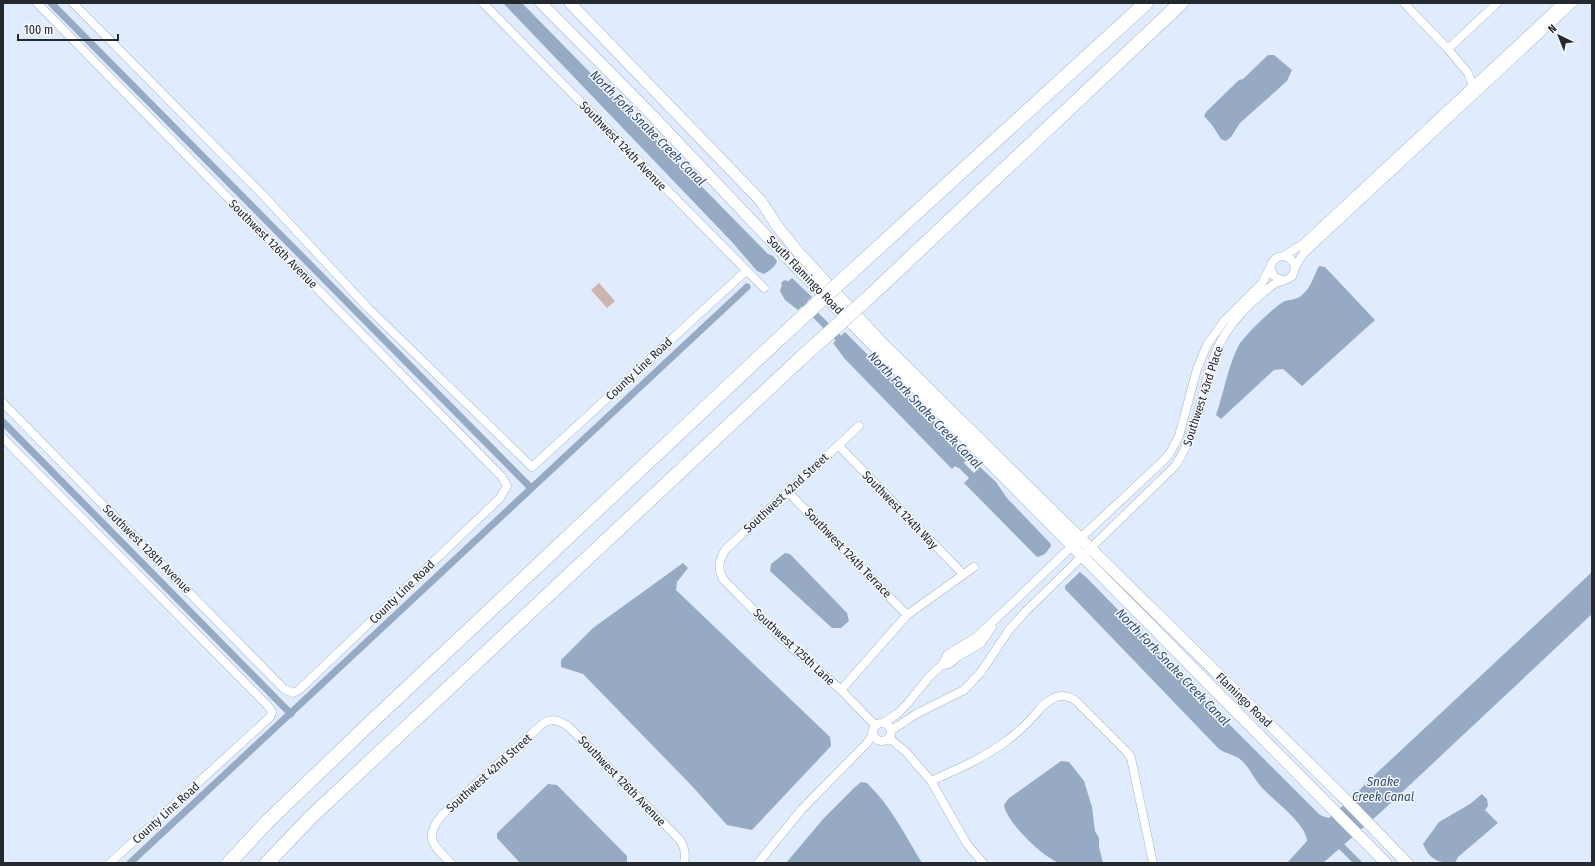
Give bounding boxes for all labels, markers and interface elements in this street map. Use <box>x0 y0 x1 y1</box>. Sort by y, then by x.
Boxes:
scale bar <box>18 16 118 42</box>
north arrow <box>1539 16 1579 56</box>
text: N <box>1546 22 1559 36</box>
text: 100 m <box>24 23 53 37</box>
water label: North Fork Snake Creek Canal <box>587 67 709 189</box>
street label: Southwest 124th Avenue <box>577 98 669 194</box>
street label: Southwest 126th Avenue <box>226 197 320 291</box>
street label: South Flamingo Road <box>764 233 846 317</box>
street label: County Line Road <box>603 335 675 403</box>
street label: Southwest 43rd Place <box>1180 344 1226 448</box>
water label: North Fork Snake Creek Canal <box>865 348 985 472</box>
street label: Southwest 42nd Street <box>741 450 831 536</box>
street label: Southwest 124th Way <box>859 468 941 552</box>
street label: Southwest 128th Avenue <box>100 502 194 596</box>
street label: Southwest 124th Terrace <box>802 505 894 601</box>
street label: County Line Road <box>367 557 437 627</box>
water label: North Fork Snake Creek Canal <box>1113 605 1233 729</box>
street label: Southwest 125th Lane <box>750 606 838 688</box>
street label: Flamingo Road <box>1213 670 1275 730</box>
street label: Southwest 42nd Street <box>443 731 535 815</box>
street label: Southwest 126th Avenue <box>575 733 669 829</box>
water label: Snake Creek Canal <box>1352 774 1415 804</box>
street label: County Line Road <box>130 779 202 847</box>

